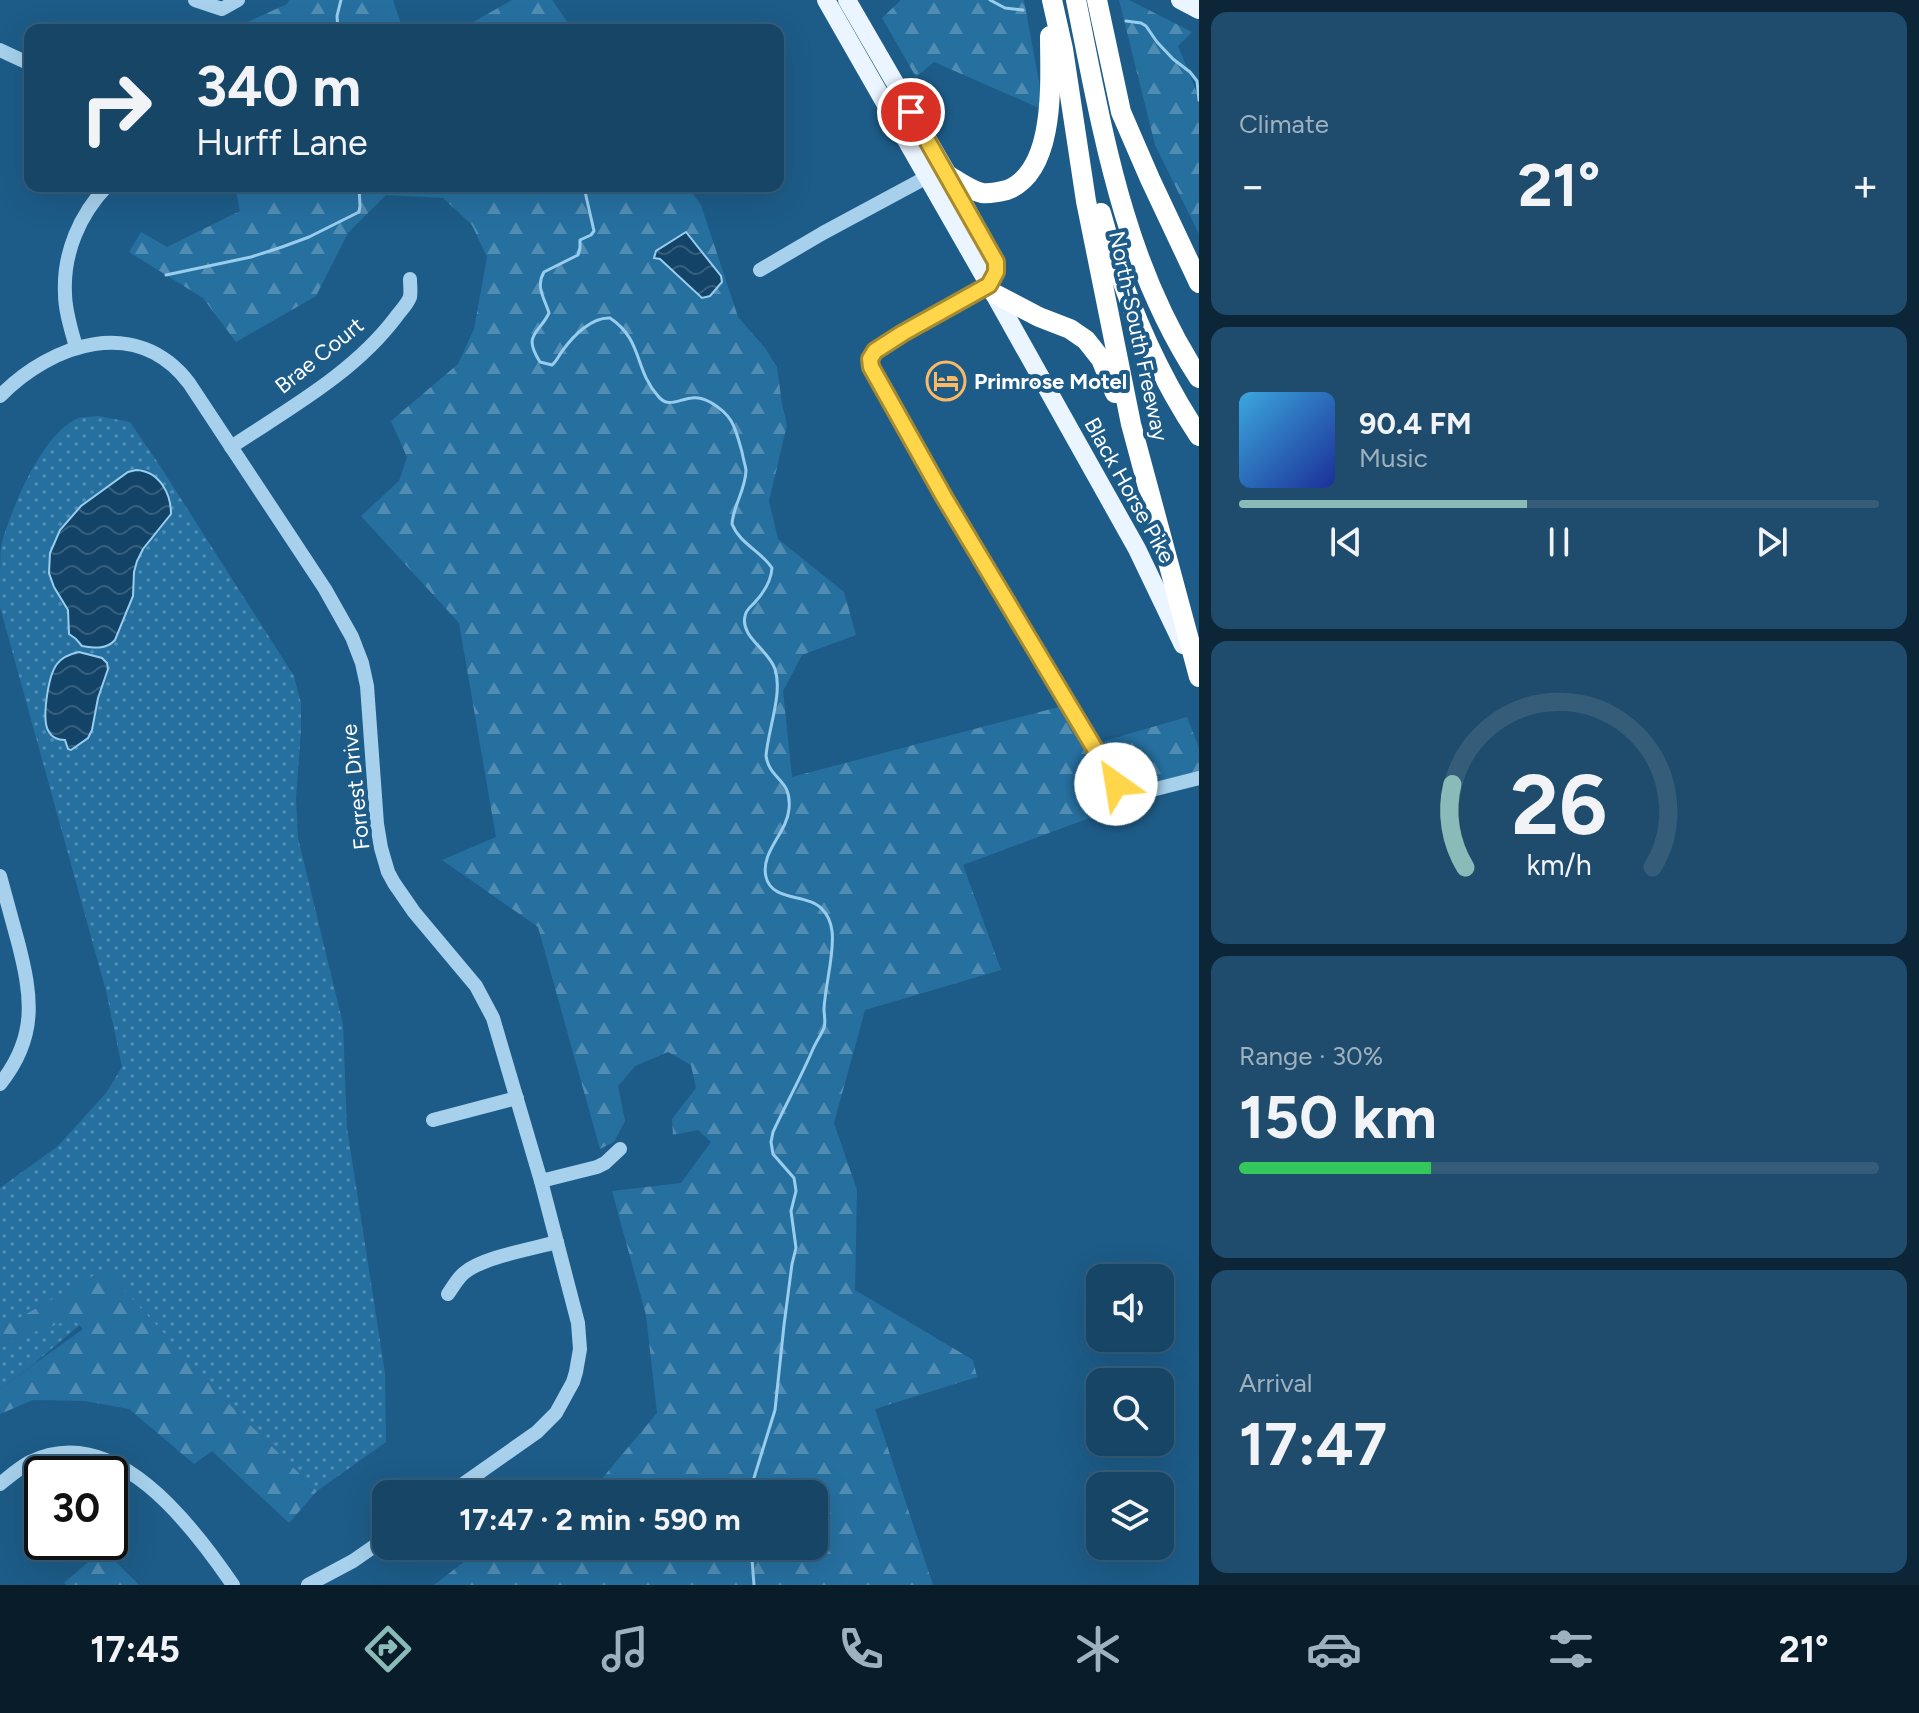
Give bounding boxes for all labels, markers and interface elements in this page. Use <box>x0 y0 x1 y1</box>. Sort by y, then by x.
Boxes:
text: 340 m <box>196 53 361 120</box>
icon: right <box>64 56 168 160</box>
pin <box>877 78 945 146</box>
icon: arrive <box>889 90 933 134</box>
text: Climate <box>1239 108 1329 140</box>
text: Hurff Lane <box>196 121 368 164</box>
text: 21° <box>1518 149 1600 221</box>
text: − <box>1239 159 1266 212</box>
text: + <box>1852 159 1879 212</box>
street label: North-South Freeway <box>1103 229 1174 444</box>
street label: Brae Court <box>270 311 369 399</box>
hotel icon: Primrose Motel <box>925 360 967 402</box>
place label: Primrose Motel <box>974 368 1127 395</box>
text: 90.4 FM <box>1359 405 1472 442</box>
street label: Black Horse Pike <box>1078 413 1181 568</box>
text: Music <box>1359 442 1428 474</box>
icon: previous <box>1324 520 1368 564</box>
icon: pause <box>1537 520 1581 564</box>
icon: next <box>1750 520 1794 564</box>
street label: Forrest Drive <box>335 723 376 851</box>
position arrow <box>1074 742 1158 826</box>
text: 26 <box>1511 755 1607 855</box>
text: km/h <box>1526 849 1592 883</box>
text: Range · 30% <box>1239 1040 1383 1072</box>
text: 150 km <box>1239 1081 1437 1153</box>
map controls <box>1086 1264 1174 1560</box>
button: sound <box>1086 1264 1174 1352</box>
text: Arrival <box>1239 1367 1312 1399</box>
button: search <box>1086 1368 1174 1456</box>
text: 17:47 <box>1239 1408 1387 1480</box>
speed limit sign: 30 <box>24 1456 128 1560</box>
button: layers <box>1086 1472 1174 1560</box>
text: 17:47 · 2 min · 590 m <box>459 1501 741 1538</box>
icon: directions <box>360 1621 416 1677</box>
icon: music <box>597 1621 653 1677</box>
icon: phone <box>833 1621 889 1677</box>
icon: climate <box>1070 1621 1126 1677</box>
icon: car <box>1306 1621 1362 1677</box>
icon: filters <box>1543 1621 1599 1677</box>
text: 17:45 <box>90 1628 180 1671</box>
text: 21° <box>1779 1628 1829 1671</box>

